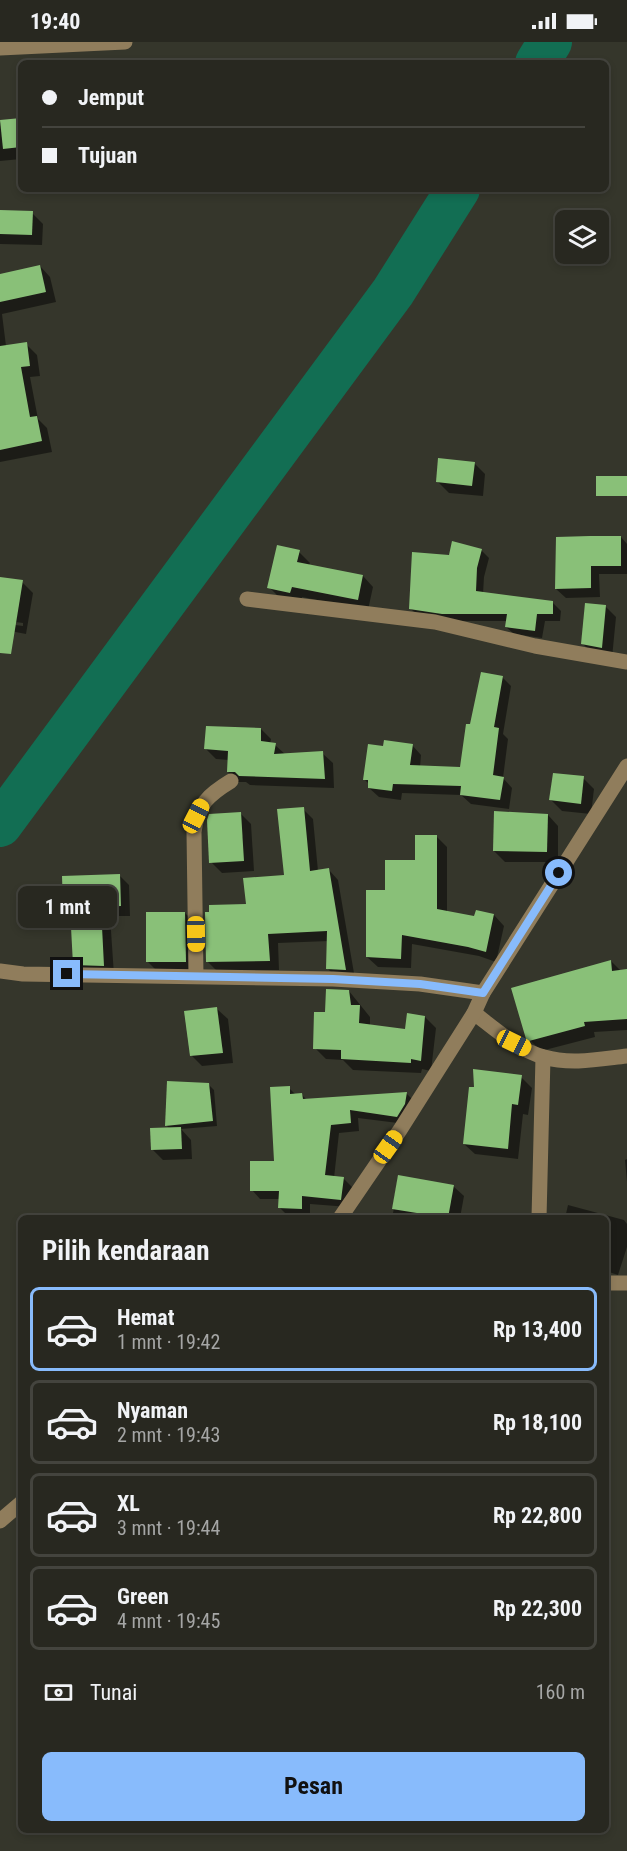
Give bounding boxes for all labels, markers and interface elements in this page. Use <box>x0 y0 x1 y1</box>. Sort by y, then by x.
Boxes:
text: 19:40 <box>30 9 81 34</box>
text: Jemput <box>78 85 144 110</box>
text: Tujuan <box>78 143 137 168</box>
map controls <box>555 210 609 264</box>
button: layers <box>555 210 609 264</box>
car <box>180 796 212 836</box>
route start <box>545 859 572 886</box>
callout: 1 mnt <box>17 887 116 929</box>
text: 1 mnt <box>45 895 90 919</box>
car <box>187 916 205 952</box>
route end <box>53 960 80 987</box>
car <box>494 1027 534 1059</box>
car <box>370 1127 406 1167</box>
text: Pilih kendaraan <box>42 1235 210 1267</box>
icon: car <box>45 1302 99 1356</box>
text: Hemat <box>117 1305 174 1330</box>
text: Rp 13,400 <box>493 1317 582 1342</box>
text: 1 mnt · 19:42 <box>117 1330 220 1354</box>
icon: car <box>45 1395 99 1449</box>
text: Nyaman <box>117 1398 188 1423</box>
text: Rp 18,100 <box>493 1410 582 1435</box>
text: 2 mnt · 19:43 <box>117 1423 220 1447</box>
icon: car <box>45 1488 99 1542</box>
text: XL <box>117 1491 140 1516</box>
text: Rp 22,800 <box>493 1503 582 1528</box>
text: 3 mnt · 19:44 <box>117 1516 220 1540</box>
icon: car <box>45 1581 99 1635</box>
text: Green <box>117 1584 169 1609</box>
text: Rp 22,300 <box>493 1596 582 1621</box>
text: 4 mnt · 19:45 <box>117 1609 220 1633</box>
icon: cash <box>42 1676 75 1709</box>
text: Tunai <box>90 1680 137 1705</box>
text: 160 m <box>536 1680 585 1704</box>
button: Pesan <box>42 1752 585 1821</box>

